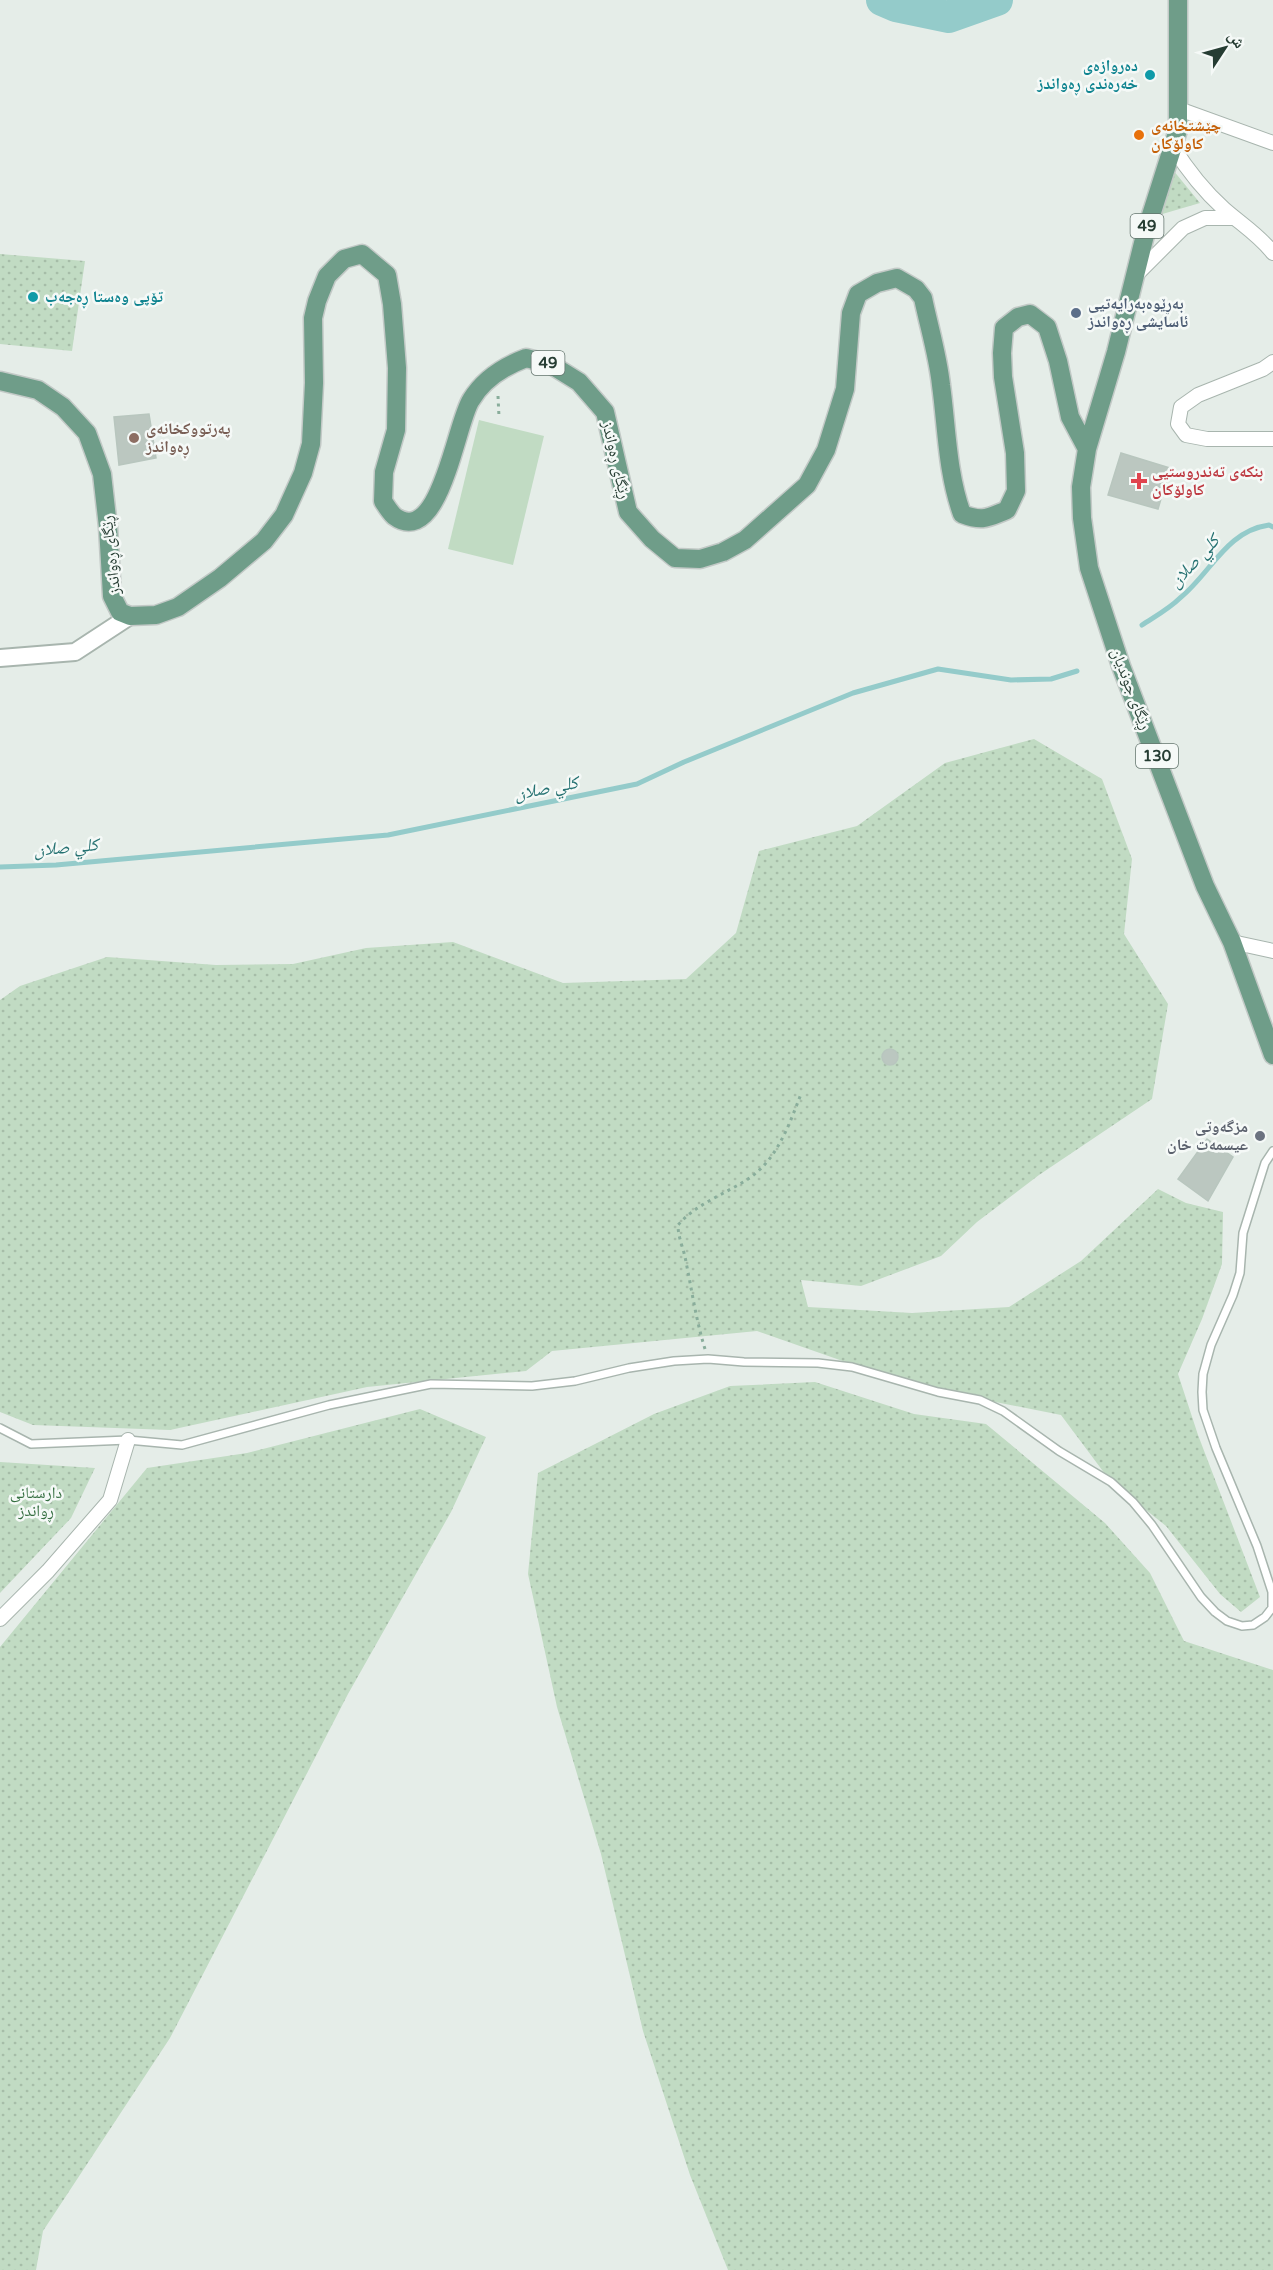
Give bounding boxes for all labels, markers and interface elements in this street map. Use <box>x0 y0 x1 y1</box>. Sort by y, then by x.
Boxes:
north arrow <box>1195 18 1255 78</box>
text: ش <box>1223 27 1249 53</box>
place label: دەروازەی خەرەندی ڕەواندز <box>1036 56 1138 96</box>
marker: دەروازەی خەرەندی ڕەواندز <box>1143 68 1157 82</box>
place label: چێشتخانه‌ی كاولۆكان <box>1151 116 1221 154</box>
marker: چێشتخانه‌ی كاولۆكان <box>1132 128 1146 142</box>
road number: 49 <box>1130 214 1164 238</box>
place label: تۆپی وەستا ڕەجەب <box>45 287 164 309</box>
marker: تۆپی وەستا ڕەجەب <box>26 290 40 304</box>
place label: بەڕێوەبەرایەتیی ئاسایشی ڕەواندز <box>1087 294 1188 334</box>
marker: بەڕێوەبەرایەتیی ئاسایشی ڕەواندز <box>1069 306 1083 320</box>
road number: 49 <box>532 351 564 375</box>
street label: ڕێگای ڕەواندز <box>595 418 635 501</box>
place label: پەرتووکخانەی ڕەواندز <box>145 419 231 459</box>
marker: پەرتووکخانەی ڕەواندز <box>127 431 141 445</box>
place label: بنکەی تەندروستیی کاولۆکان <box>1152 462 1263 500</box>
marker: بنکەی تەندروستیی کاولۆکان <box>1130 472 1148 490</box>
street label: ڕێگای ڕەواندز <box>97 514 128 596</box>
water label: كلي صلان <box>1164 527 1229 595</box>
street label: ڕێگای جوندیان <box>1104 645 1156 733</box>
road number: 130 <box>1136 744 1178 768</box>
water label: كلي صلان <box>512 770 584 808</box>
water label: كلي صلان <box>33 833 103 864</box>
place label: مزگەوتی عیسمەت خان <box>1167 1117 1248 1155</box>
marker: مزگەوتی عیسمەت خان <box>1253 1129 1267 1143</box>
park label: دارستانی ڕواندز <box>10 1483 62 1523</box>

